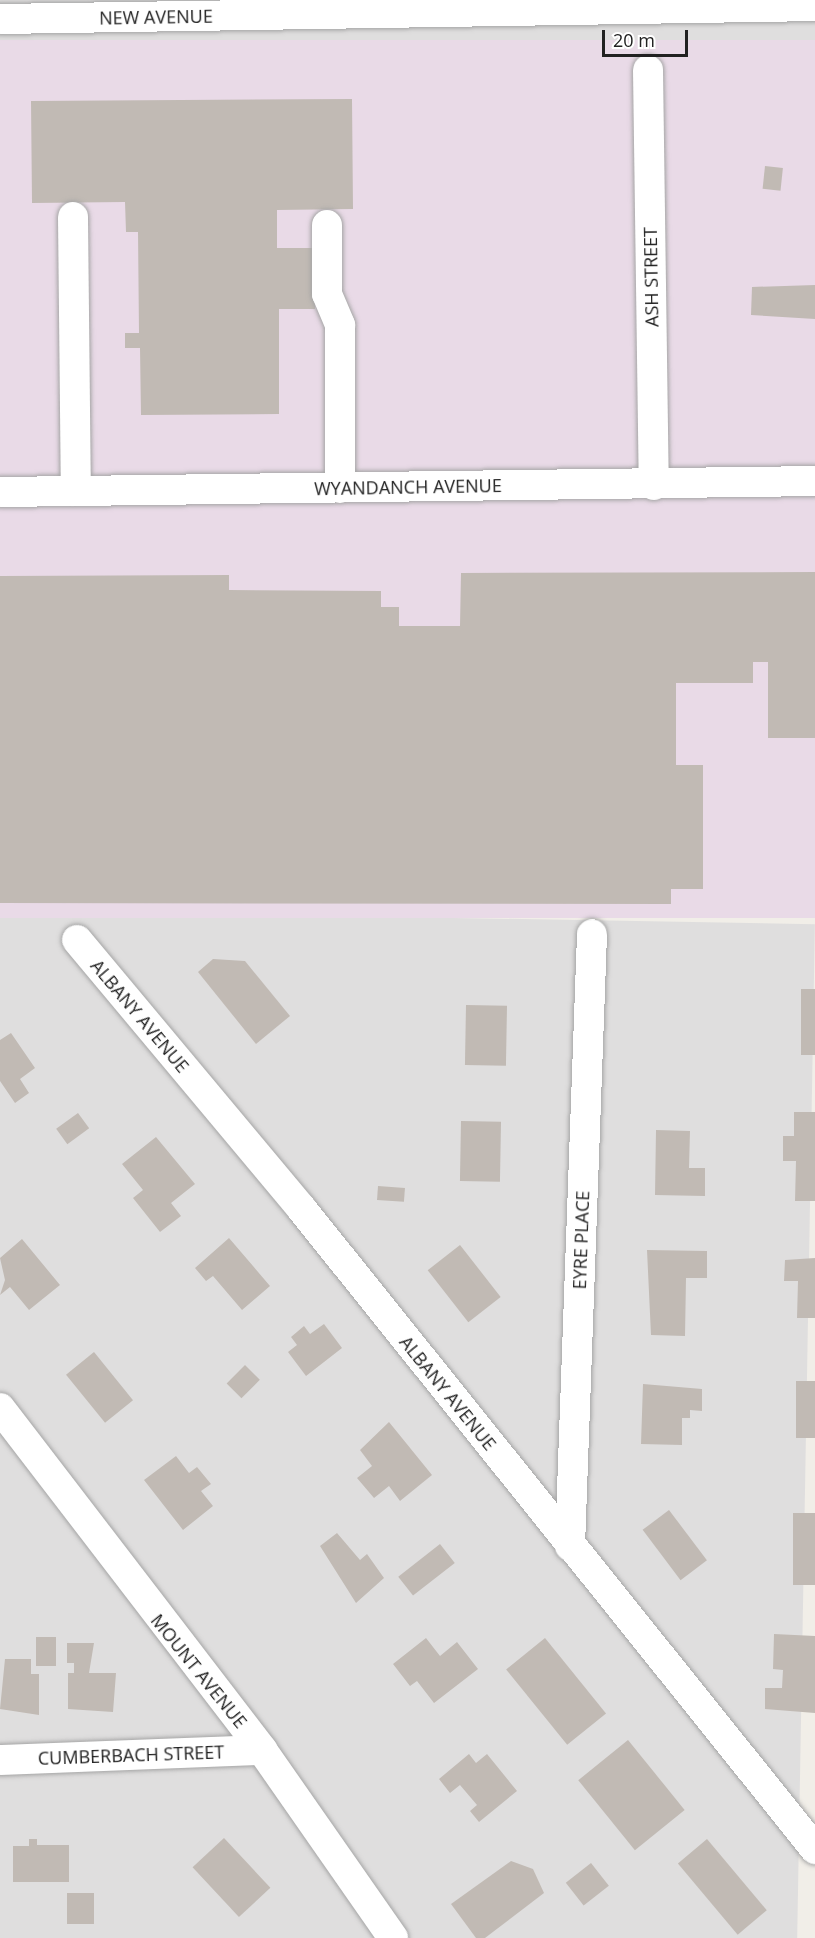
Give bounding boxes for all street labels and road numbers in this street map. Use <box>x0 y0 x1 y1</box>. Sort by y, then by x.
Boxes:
street label: NEW AVENUE <box>99 5 213 29</box>
street label: ASH STREET <box>639 227 663 327</box>
street label: WYANDANCH AVENUE <box>314 475 502 499</box>
street label: ALBANY AVENUE <box>86 955 194 1077</box>
street label: EYRE PLACE <box>568 1190 594 1290</box>
street label: ALBANY AVENUE <box>395 1331 501 1455</box>
street label: MOUNT AVENUE <box>146 1610 252 1732</box>
street label: CUMBERBACH STREET <box>37 1741 225 1769</box>

